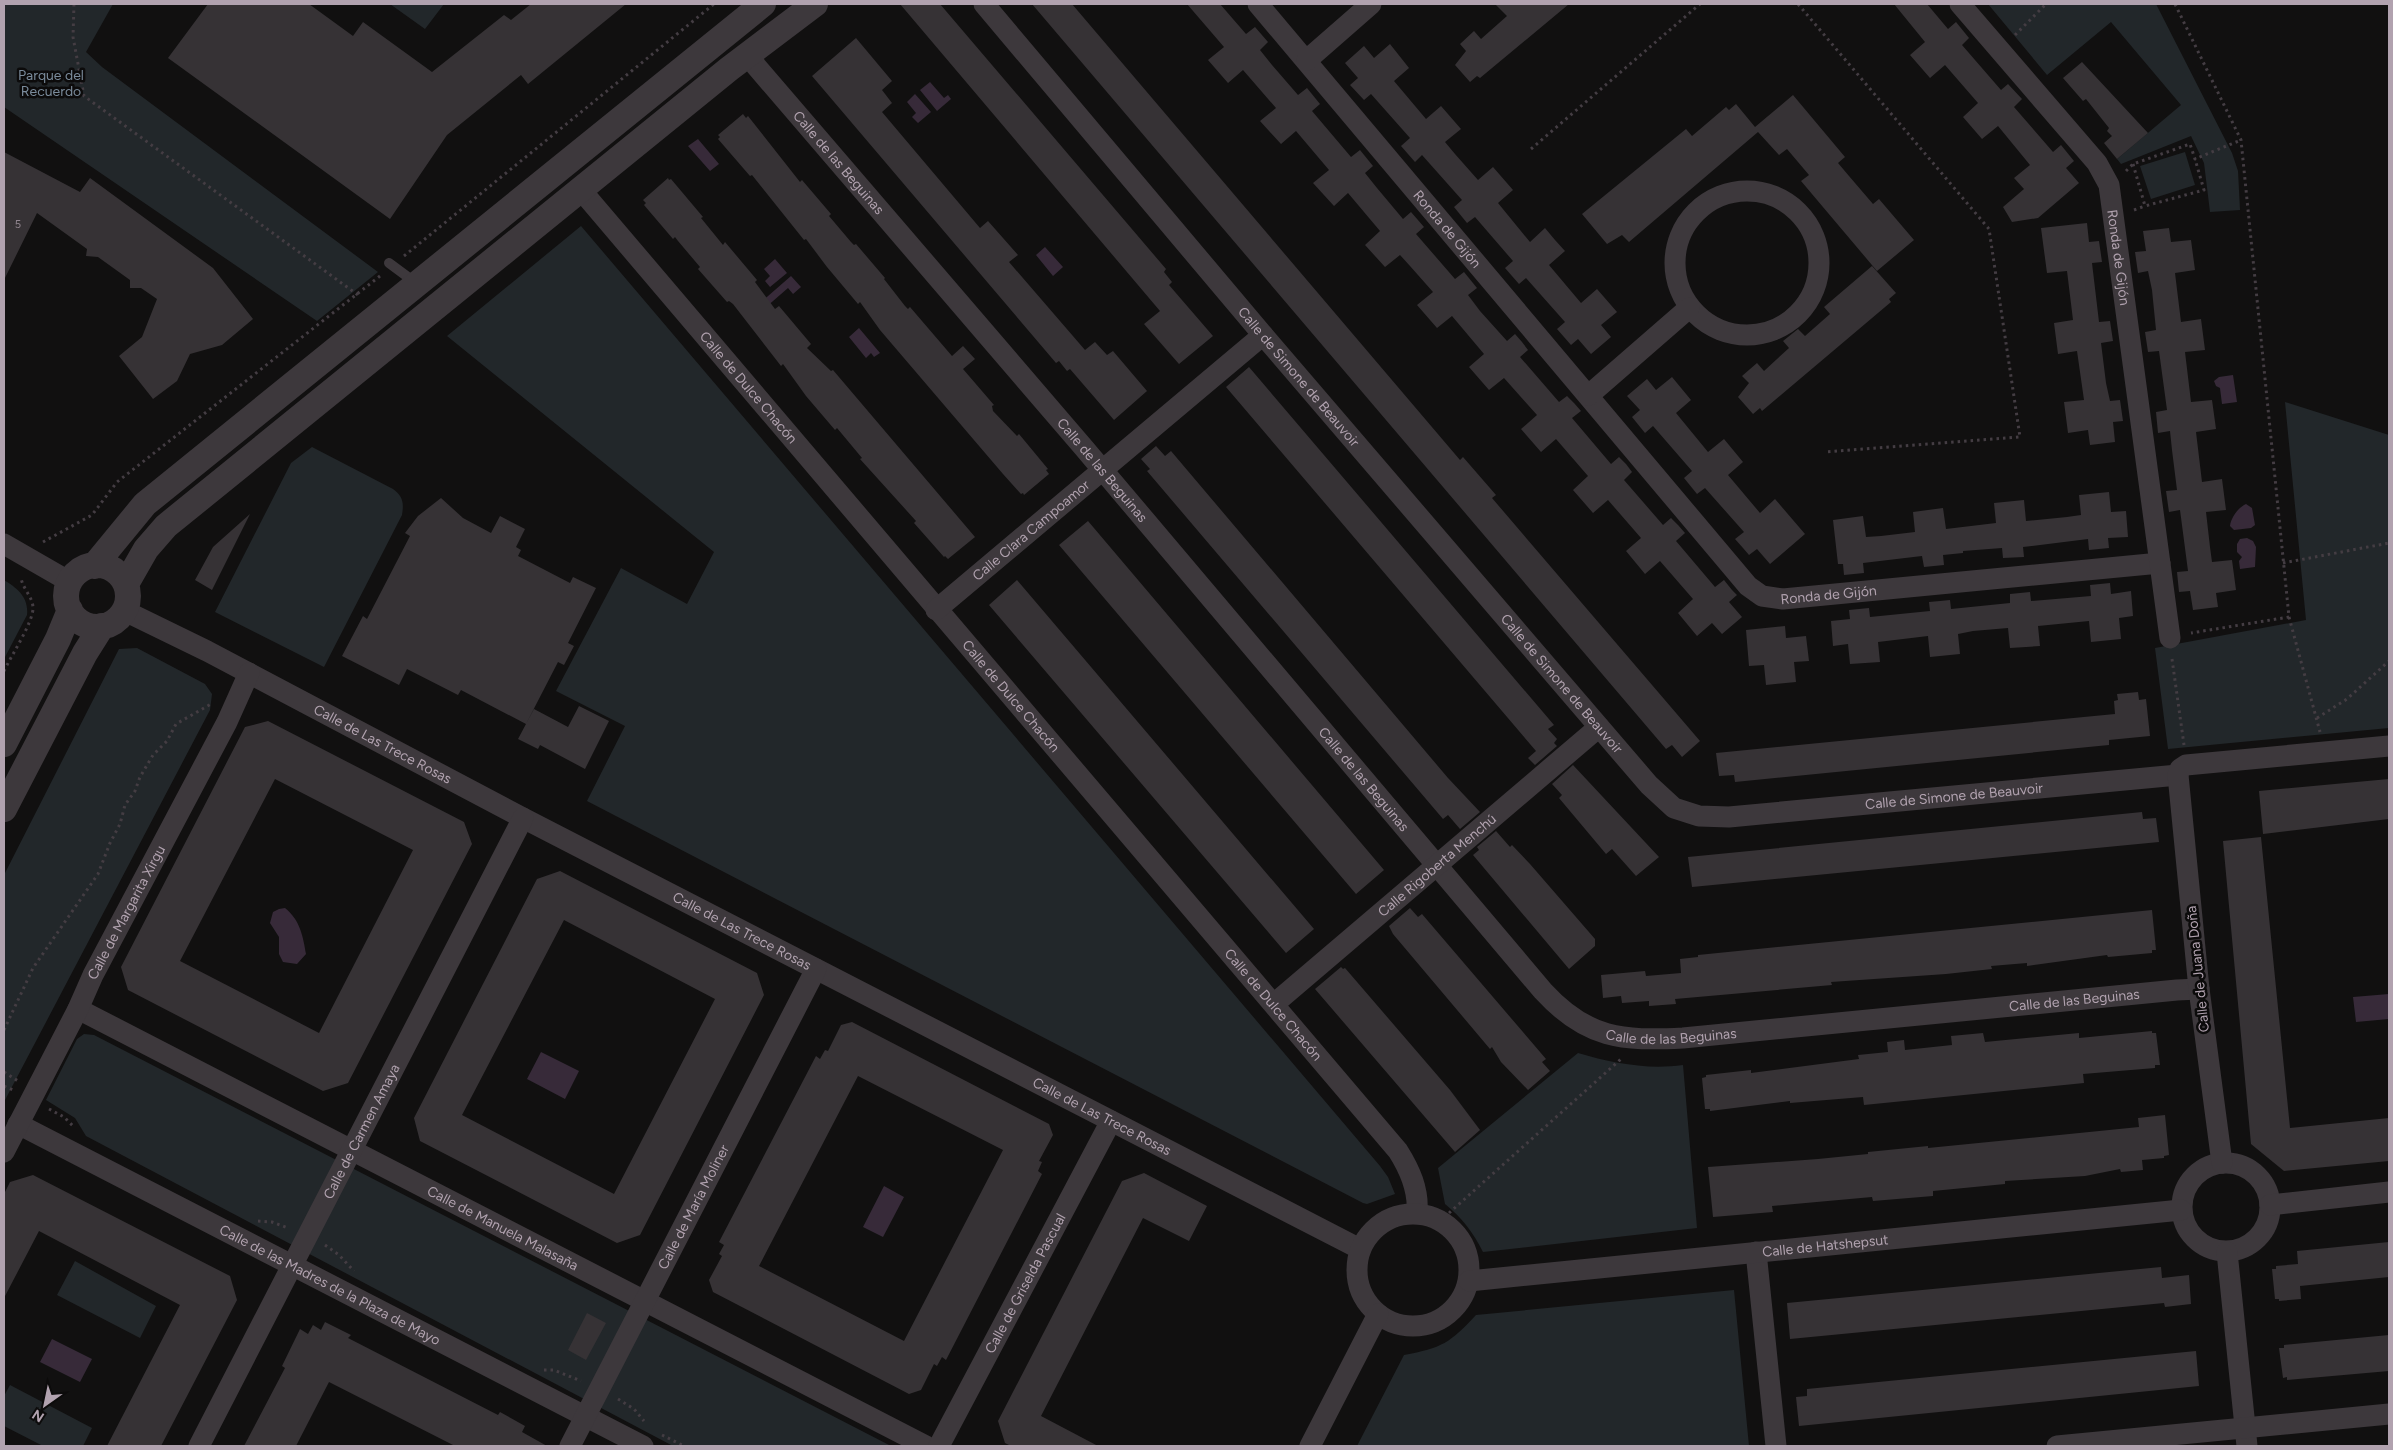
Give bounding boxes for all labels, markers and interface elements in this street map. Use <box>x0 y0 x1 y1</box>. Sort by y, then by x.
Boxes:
park label: Parque del Recuerdo <box>18 67 84 100</box>
street label: Calle de las Beguinas <box>790 107 888 218</box>
street label: Ronda de Gijón <box>1410 187 1485 271</box>
street label: Ronda de Gijón <box>2104 208 2134 307</box>
house number: 5 <box>15 218 21 231</box>
street label: Calle de Simone de Beauvoir <box>1234 303 1364 450</box>
street label: Calle de Dulce Chacón <box>696 328 801 447</box>
street label: Calle de las Beguinas <box>1053 414 1151 525</box>
street label: Calle Clara Campoamor <box>969 476 1093 584</box>
street label: Ronda de Gijón <box>1780 582 1878 608</box>
street label: Calle de Simone de Beauvoir <box>1497 610 1627 757</box>
street label: Calle de Dulce Chacón <box>959 636 1064 756</box>
street label: Calle de Las Trece Rosas <box>311 700 455 787</box>
street label: Calle de las Beguinas <box>1315 724 1413 835</box>
street label: Calle de Simone de Beauvoir <box>1864 779 2044 813</box>
street label: Calle Rigoberta Menchú <box>1374 810 1499 920</box>
street label: Calle de Margarita Xirgu <box>84 842 169 982</box>
street label: Calle de Las Trece Rosas <box>670 888 814 973</box>
street label: Calle de Juana Doña <box>2183 905 2213 1033</box>
street label: Calle de Dulce Chacón <box>1221 945 1326 1064</box>
street label: Calle de las Beguinas <box>2008 985 2140 1015</box>
street label: Calle de las Beguinas <box>1604 1024 1737 1047</box>
street label: Calle de Carmen Amaya <box>319 1061 403 1202</box>
street label: Calle de Las Trece Rosas <box>1030 1073 1174 1159</box>
street label: Calle de María Moliner <box>654 1141 733 1272</box>
street label: Calle de Manuela Malasaña <box>424 1182 581 1274</box>
street label: Calle de Griselda Pascual <box>981 1210 1069 1356</box>
street label: Calle de las Madres de la Plaza de Mayo <box>217 1221 443 1349</box>
street label: Calle de Hatshepsut <box>1761 1231 1889 1260</box>
north arrow <box>20 1380 70 1430</box>
text: N <box>29 1405 47 1426</box>

